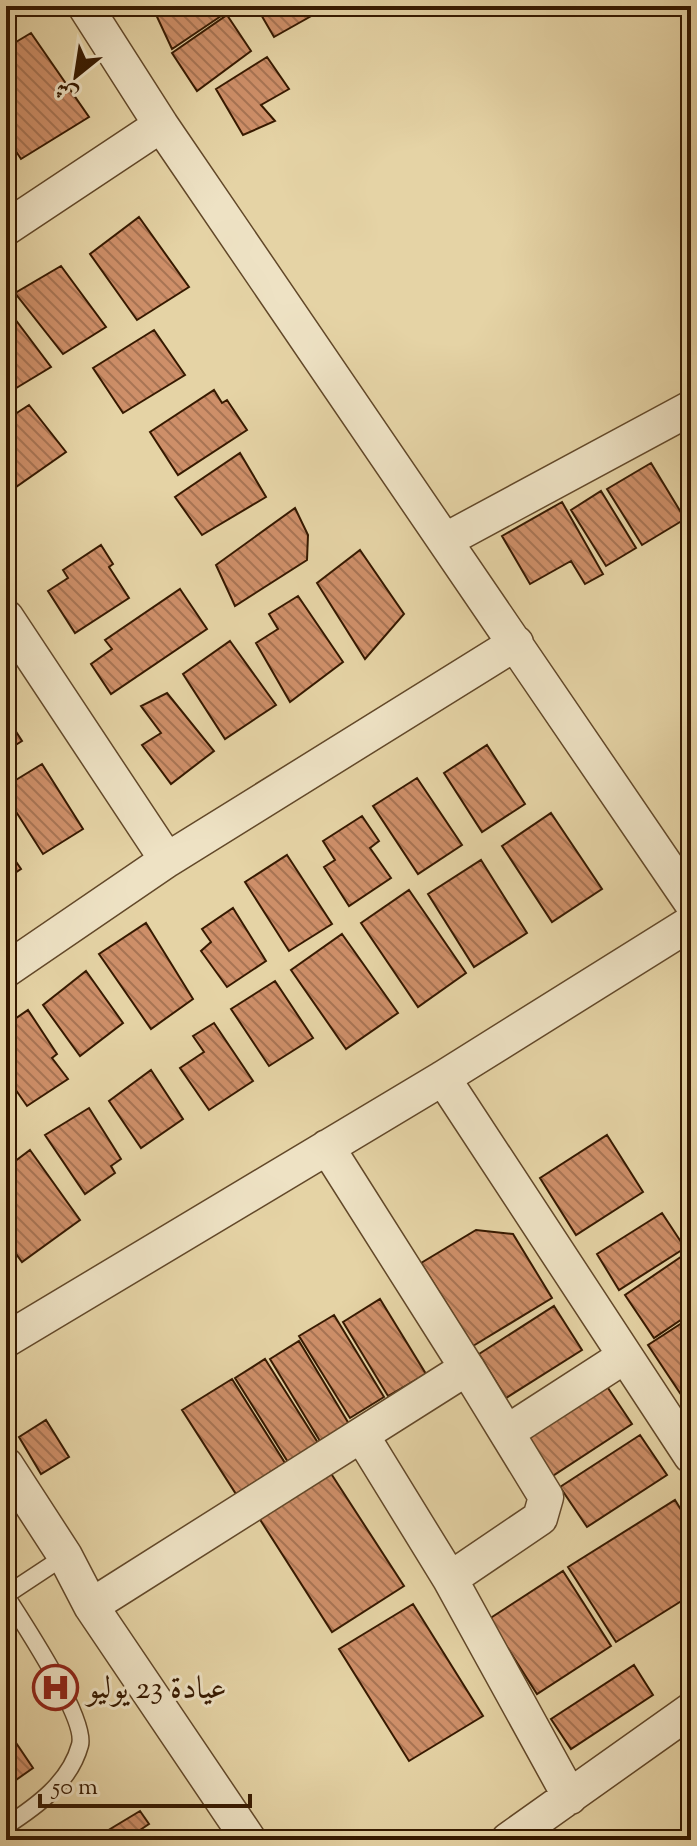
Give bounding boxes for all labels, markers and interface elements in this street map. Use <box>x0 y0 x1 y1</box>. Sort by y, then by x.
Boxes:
north arrow <box>36 36 116 116</box>
text: ش <box>50 71 85 110</box>
hospital icon: عيادة 23 يوليو <box>32 1663 80 1711</box>
place label: عيادة 23 يوليو <box>84 1667 227 1713</box>
scale bar <box>40 1758 250 1808</box>
text: 50 m <box>50 1771 98 1805</box>

